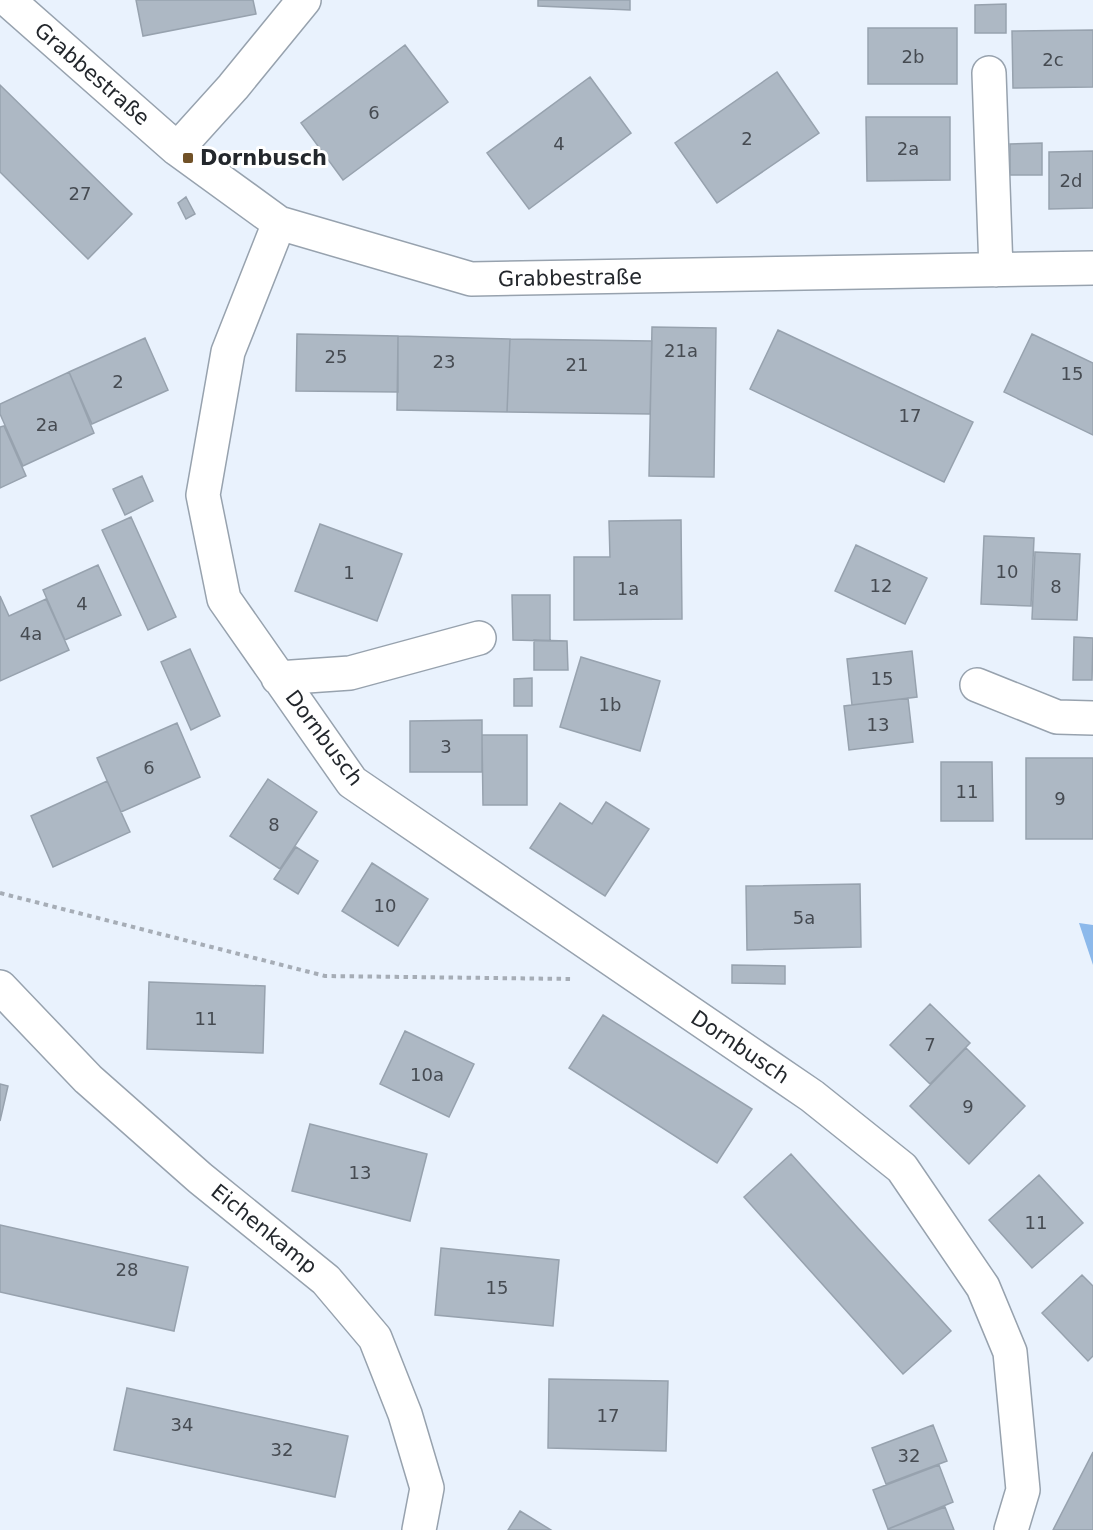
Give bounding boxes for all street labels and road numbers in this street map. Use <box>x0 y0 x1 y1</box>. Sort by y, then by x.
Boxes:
street label: Grabbestraße <box>30 18 154 130</box>
street label: Grabbestraße <box>498 265 642 291</box>
street label: Dornbusch <box>280 686 368 790</box>
street label: Dornbusch <box>686 1005 794 1089</box>
street label: Eichenkamp <box>206 1179 322 1279</box>

